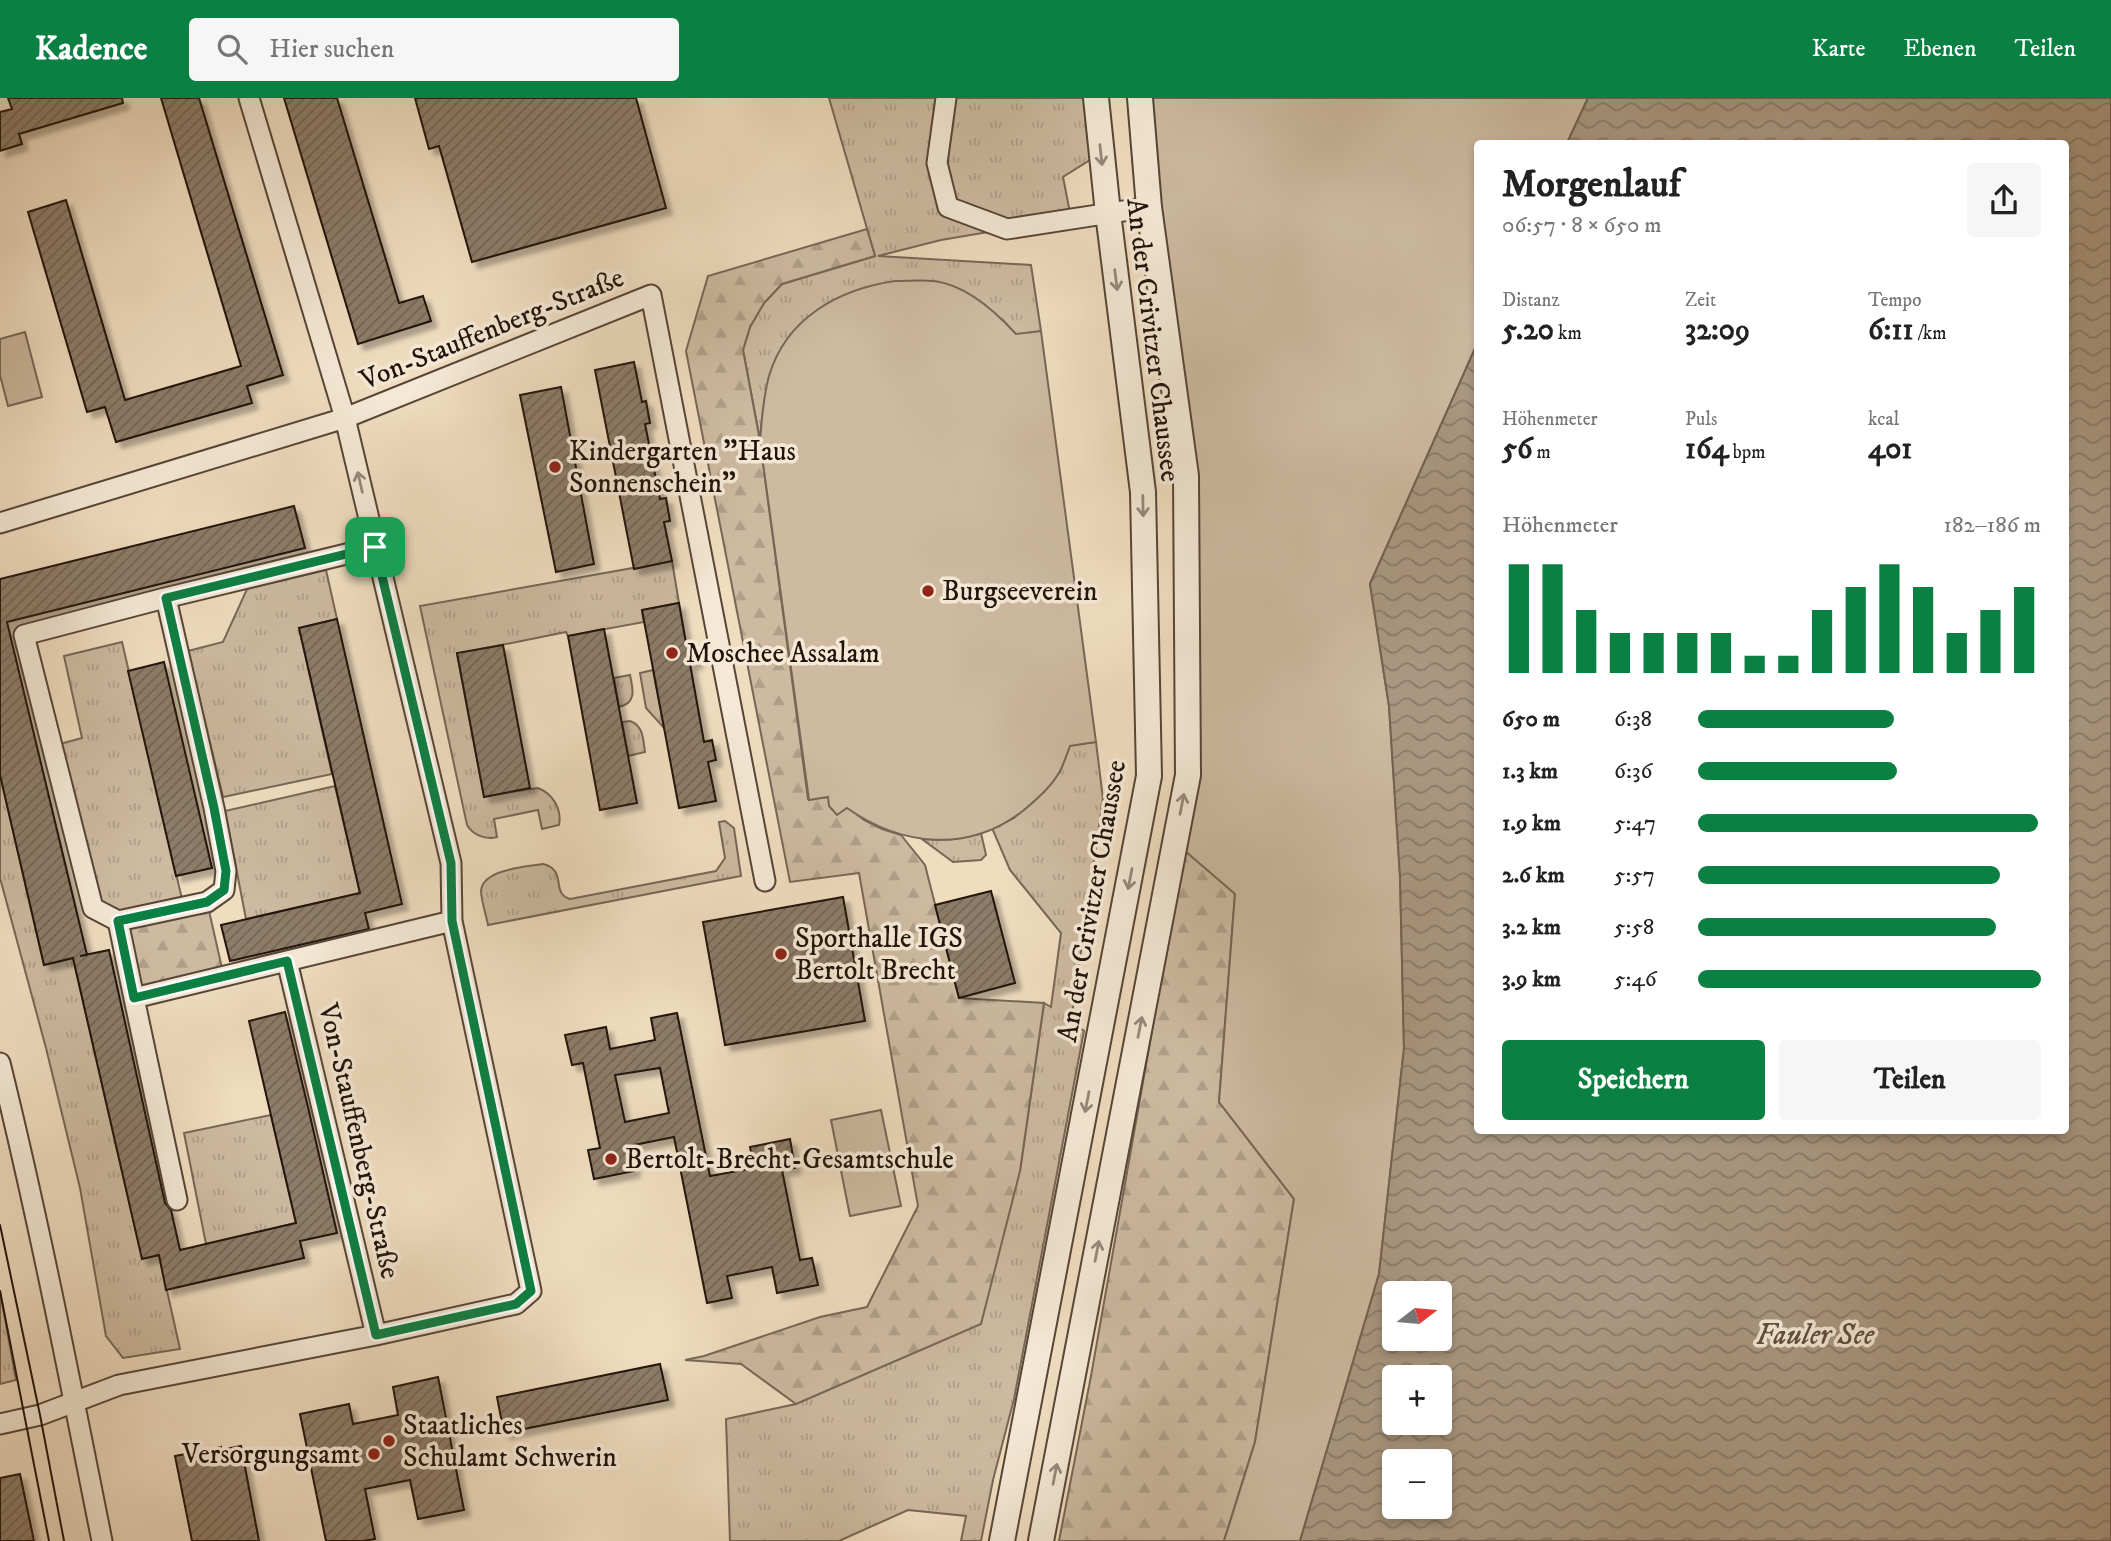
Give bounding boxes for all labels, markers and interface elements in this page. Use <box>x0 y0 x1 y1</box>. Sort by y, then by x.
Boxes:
search box <box>189 18 679 81</box>
text: Kadence <box>35 29 147 70</box>
icon: search <box>213 30 251 68</box>
text: Hier suchen <box>269 33 394 66</box>
text: Karte <box>1812 34 1865 64</box>
text: Ebenen <box>1903 34 1977 64</box>
text: Teilen <box>2015 34 2076 64</box>
one-way arrow <box>1095 144 1108 166</box>
text: Morgenlauf <box>1502 161 1681 209</box>
button: share <box>1967 163 2041 237</box>
street label: An der Crivitzer Chaussee <box>1118 196 1188 484</box>
text: 06:57 · 8 × 650 m <box>1502 211 1662 240</box>
street label: Von-Stauffenberg-Straße <box>354 260 629 398</box>
one-way arrow <box>1110 268 1123 291</box>
text: Distanz <box>1502 289 1560 312</box>
text: Zeit <box>1685 289 1716 312</box>
text: Tempo <box>1868 289 1921 312</box>
text: 5.20 <box>1502 312 1554 349</box>
text: 32:09 <box>1685 312 1750 349</box>
text: 6:11 <box>1868 312 1913 349</box>
text: km <box>1554 322 1582 345</box>
text: /km <box>1913 322 1946 345</box>
text: Höhenmeter <box>1502 408 1598 431</box>
text: Puls <box>1685 408 1717 431</box>
text: kcal <box>1868 408 1899 431</box>
text: 56 <box>1502 431 1533 468</box>
text: 164 <box>1685 431 1729 468</box>
text: 401 <box>1868 431 1912 468</box>
place label: Kindergarten "Haus Sonnenschein" <box>569 434 796 501</box>
text: m <box>1533 441 1551 464</box>
text: bpm <box>1729 441 1766 464</box>
marker: Kindergarten "Haus Sonnenschein" <box>547 459 563 475</box>
one-way arrow <box>353 471 367 494</box>
one-way arrow <box>1137 494 1150 517</box>
text: Höhenmeter <box>1502 511 1618 540</box>
text: 182–186 m <box>1943 511 2041 540</box>
pin <box>345 517 405 577</box>
icon: arrive <box>356 528 394 566</box>
place label: Burgseeverein <box>942 574 1098 609</box>
marker: Burgseeverein <box>920 583 936 599</box>
place label: Moschee Assalam <box>686 636 880 671</box>
marker: Moschee Assalam <box>664 645 680 661</box>
text: 650 m <box>1502 705 1560 734</box>
text: 6:38 <box>1614 705 1652 734</box>
street label: An der Crivitzer Chaussee <box>1050 757 1134 1045</box>
text: 1.3 km <box>1502 757 1558 786</box>
text: 6:36 <box>1614 757 1653 786</box>
one-way arrow <box>1176 793 1189 816</box>
text: 1.9 km <box>1502 809 1561 838</box>
text: 5:47 <box>1614 809 1656 838</box>
text: 2.6 km <box>1502 861 1565 890</box>
text: 5:57 <box>1614 861 1655 890</box>
one-way arrow <box>1122 867 1136 890</box>
text: 3.2 km <box>1502 913 1561 942</box>
text: 5:58 <box>1614 913 1654 942</box>
place label: Sporthalle IGS Bertolt Brecht <box>795 921 963 988</box>
marker: Sporthalle IGS Bertolt Brecht <box>773 946 789 962</box>
text: 3.9 km <box>1502 965 1561 994</box>
text: 5:46 <box>1614 965 1657 994</box>
street label: Von-Stauffenberg-Straße <box>310 999 408 1282</box>
one-way arrow <box>1133 1016 1147 1039</box>
button: Speichern <box>1502 1040 1765 1120</box>
button: Teilen <box>1779 1040 2041 1120</box>
one-way arrow <box>1079 1090 1093 1113</box>
place label: Bertolt-Brecht-Gesamtschule <box>625 1142 954 1177</box>
marker: Bertolt-Brecht-Gesamtschule <box>603 1151 619 1167</box>
one-way arrow <box>1091 1240 1105 1263</box>
north arrow <box>1382 1281 1452 1351</box>
map controls <box>1382 1281 1452 1519</box>
water label: Fauler See <box>1756 1317 1875 1354</box>
button: + <box>1382 1365 1452 1435</box>
place label: Staatliches Schulamt Schwerin <box>403 1408 617 1475</box>
marker: Staatliches Schulamt Schwerin <box>381 1433 397 1449</box>
place label: Versorgungsamt <box>181 1437 360 1472</box>
marker: Versorgungsamt <box>366 1446 382 1462</box>
button: − <box>1382 1449 1452 1519</box>
one-way arrow <box>1048 1463 1062 1486</box>

